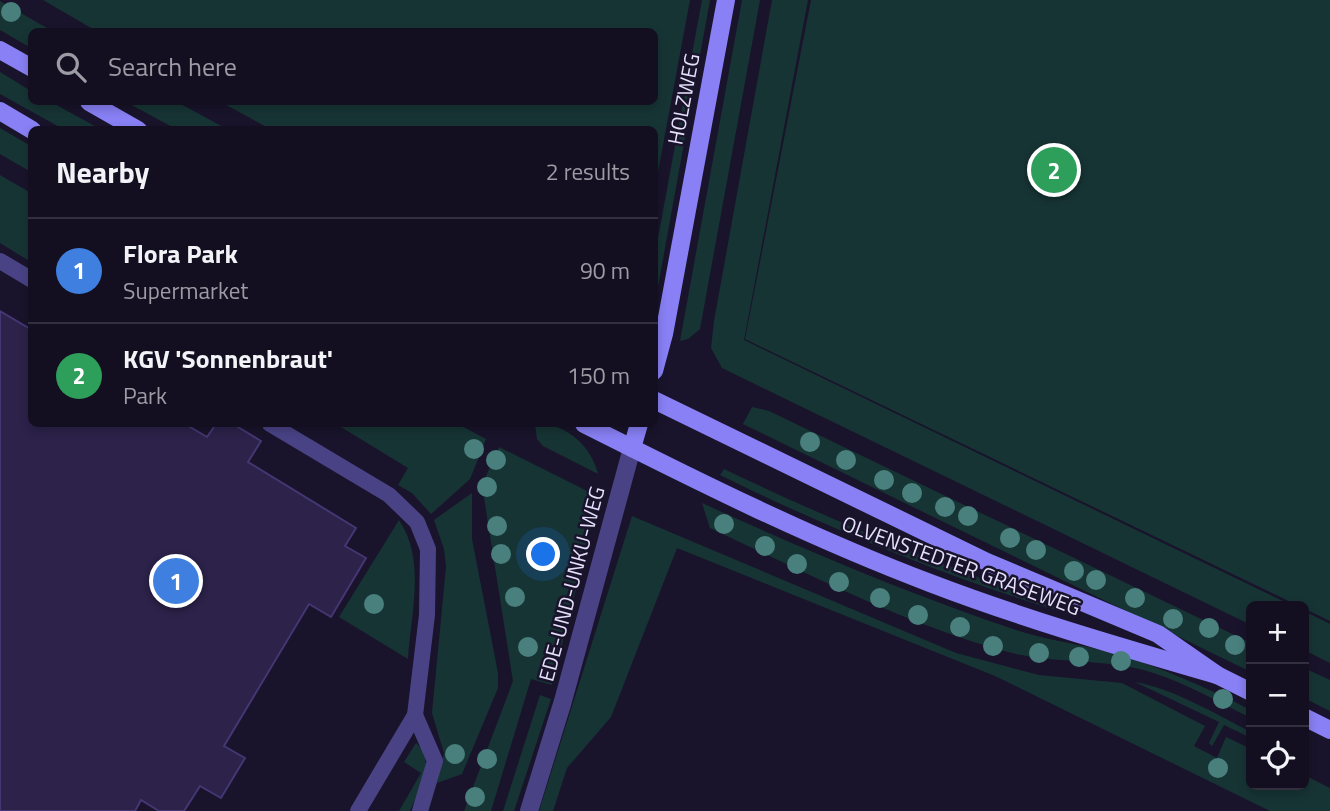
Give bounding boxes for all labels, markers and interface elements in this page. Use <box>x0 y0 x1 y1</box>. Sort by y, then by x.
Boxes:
search box <box>28 28 658 105</box>
text: Search here <box>108 47 237 86</box>
icon: search <box>52 48 90 86</box>
street label: HOLZWEG <box>659 50 708 147</box>
pin: 2 <box>1031 144 1077 196</box>
text: Nearby <box>56 149 149 195</box>
text: 2 results <box>546 154 630 189</box>
text: Flora Park <box>123 234 238 273</box>
text: 1 <box>73 253 85 288</box>
text: 90 m <box>580 253 630 288</box>
text: Supermarket <box>123 273 248 308</box>
text: KGV 'Sonnenbraut' <box>123 339 333 378</box>
text: 2 <box>73 358 85 393</box>
text: 150 m <box>567 358 630 393</box>
text: Park <box>123 378 167 413</box>
street label: EDE-UND-UNKU-WEG <box>530 483 612 685</box>
street label: OLVENSTEDTER GRASEWEG <box>837 507 1085 623</box>
your location <box>526 537 560 571</box>
pin: 1 <box>153 555 199 607</box>
map controls <box>1246 601 1309 790</box>
button: + <box>1246 601 1309 664</box>
button: − <box>1246 664 1309 727</box>
button: locate <box>1246 727 1309 790</box>

